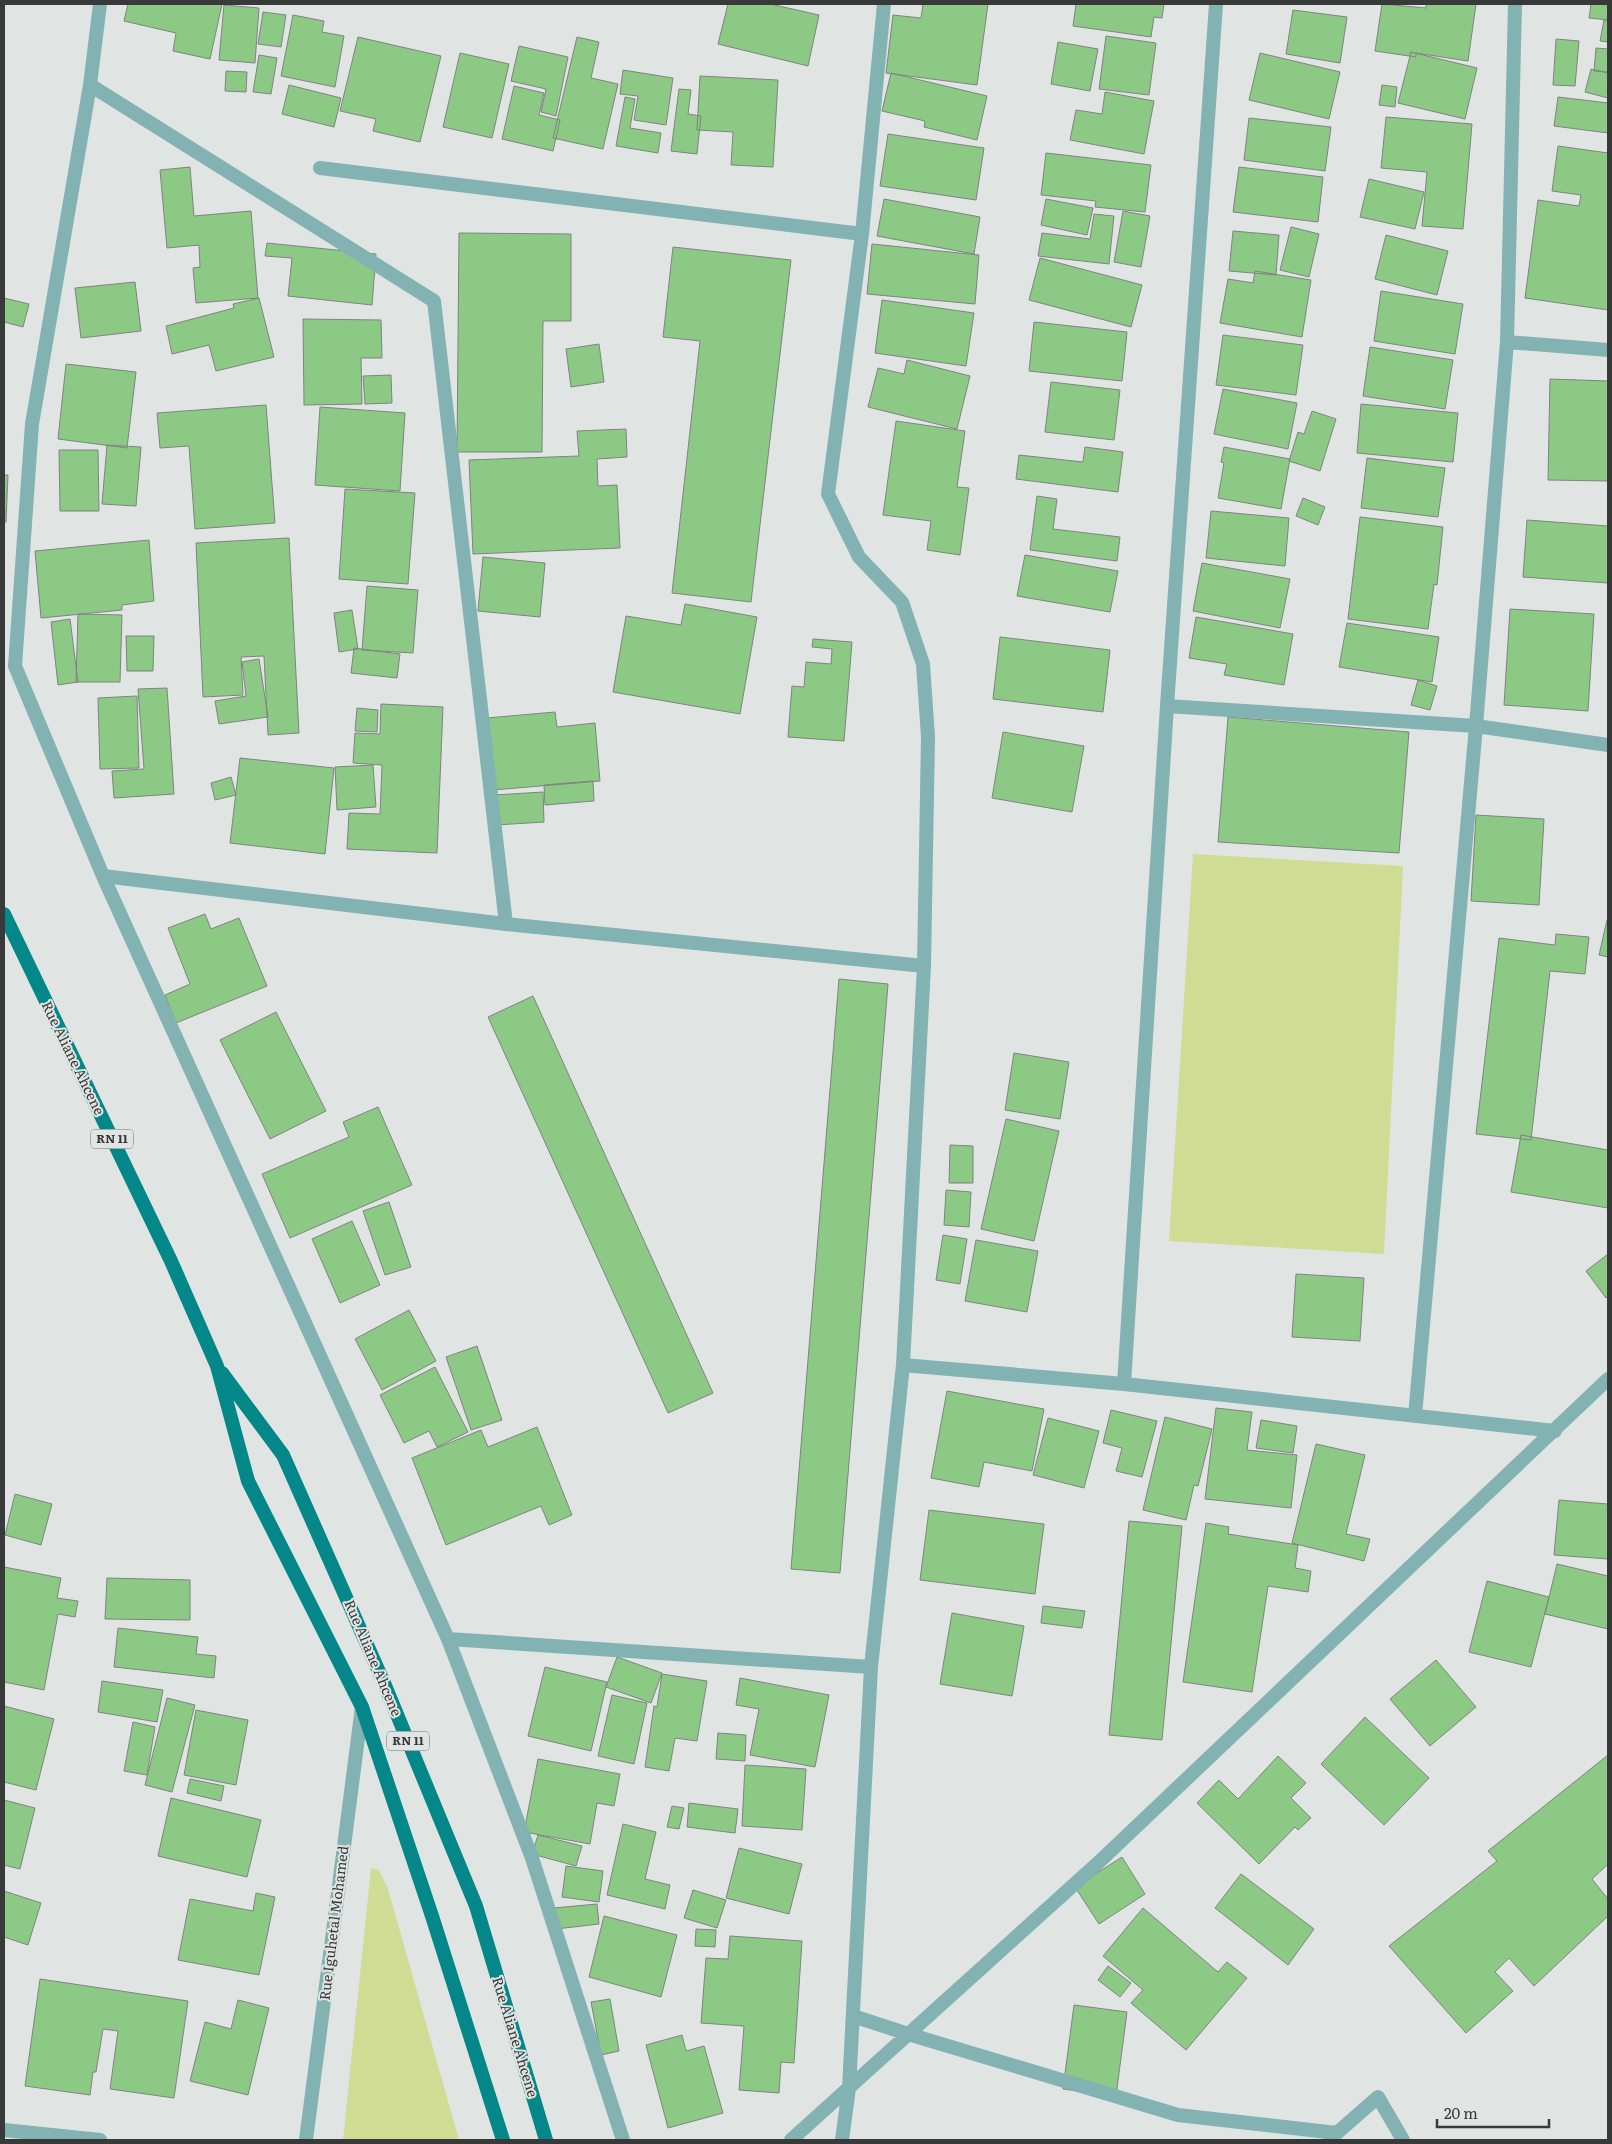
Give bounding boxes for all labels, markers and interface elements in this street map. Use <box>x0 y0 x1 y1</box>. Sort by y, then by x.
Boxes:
street label: Rue Aliane Ahcene <box>38 997 110 1118</box>
road number: RN 11 <box>91 1130 133 1148</box>
street label: Rue Aliane Ahcene <box>340 1596 407 1719</box>
road number: RN 11 <box>387 1732 429 1750</box>
street label: Rue Iguhetal Mohamed <box>314 1844 352 2001</box>
street label: Rue Aliane Ahcene <box>488 1974 544 2099</box>
scale bar <box>1437 2096 1550 2128</box>
text: 20 m <box>1444 2101 1478 2124</box>

